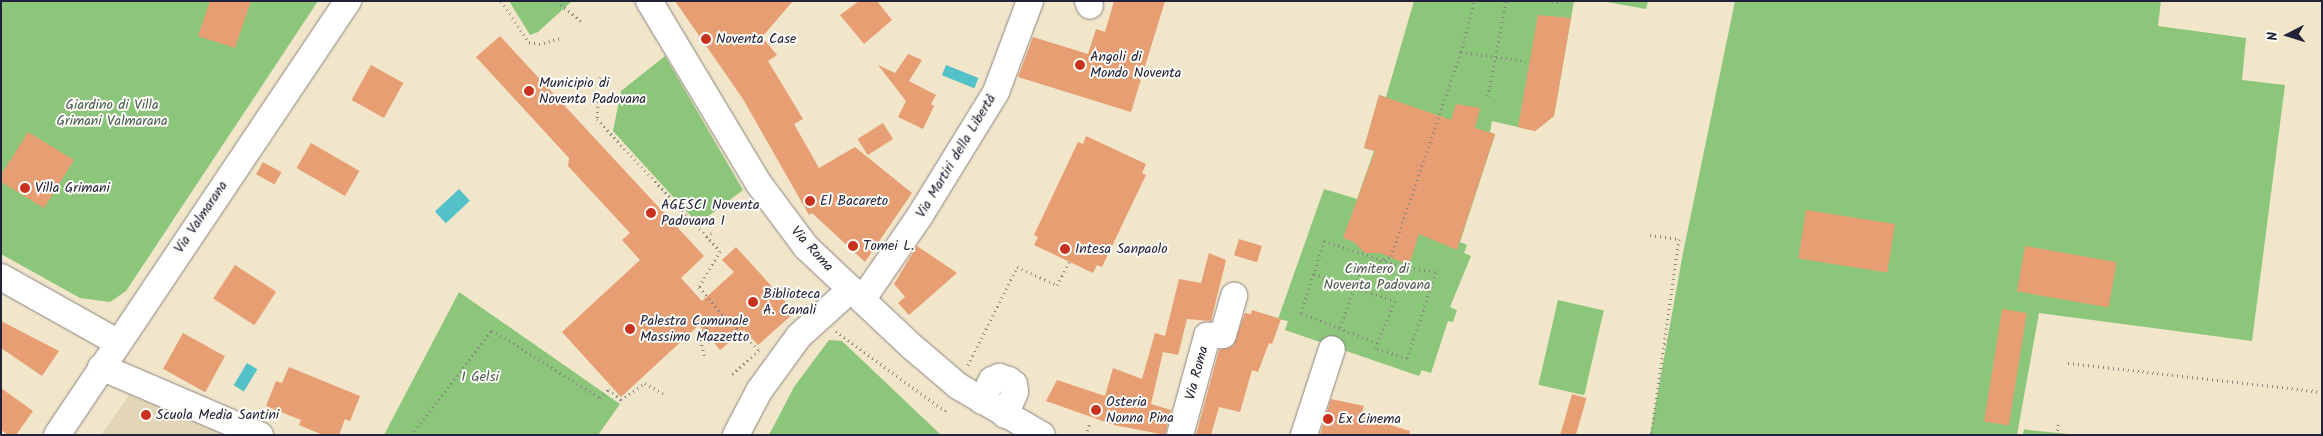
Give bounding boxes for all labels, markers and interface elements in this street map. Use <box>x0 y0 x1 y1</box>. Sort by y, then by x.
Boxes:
north arrow <box>2263 10 2313 60</box>
place label: Noventa Case <box>716 31 796 47</box>
text: N <box>2262 31 2284 42</box>
marker: Noventa Case <box>700 33 712 45</box>
place label: Angoli di Mondo Noventa <box>1090 49 1181 82</box>
marker: Angoli di Mondo Noventa <box>1074 59 1086 71</box>
place label: Municipio di Noventa Padovana <box>539 75 646 108</box>
marker: Municipio di Noventa Padovana <box>523 85 535 97</box>
street label: Via Martiri della Libertà <box>912 91 1000 221</box>
park label: Giardino di Villa Grimani Valmarana <box>56 97 168 130</box>
street label: Via Valmarana <box>171 178 231 256</box>
place label: Villa Grimani <box>35 180 110 196</box>
marker: Villa Grimani <box>19 182 31 194</box>
place label: El Bacareto <box>820 193 888 209</box>
marker: El Bacareto <box>804 195 816 207</box>
place label: AGESCI Noventa Padovana 1 <box>661 197 760 230</box>
marker: AGESCI Noventa Padovana 1 <box>645 207 657 219</box>
street label: Via Roma <box>787 223 837 275</box>
place label: Tomei L. <box>863 238 914 254</box>
marker: Tomei L. <box>847 240 859 252</box>
place label: Intesa Sanpaolo <box>1075 241 1167 257</box>
marker: Intesa Sanpaolo <box>1059 243 1071 255</box>
park label: Cimitero di Noventa Padovana <box>1323 261 1431 294</box>
place label: Biblioteca A. Canali <box>763 286 820 318</box>
marker: Biblioteca A. Canali <box>747 296 759 308</box>
place label: Palestra Comunale Massimo Mazzetto <box>640 313 749 346</box>
marker: Palestra Comunale Massimo Mazzetto <box>624 323 636 335</box>
street label: Via Roma <box>1182 344 1212 402</box>
park label: I Gelsi <box>461 369 499 385</box>
place label: Osteria Nonna Pina <box>1106 394 1174 427</box>
marker: Osteria Nonna Pina <box>1090 404 1102 416</box>
place label: Scuola Media Santini <box>156 407 279 423</box>
marker: Scuola Media Santini <box>140 409 152 421</box>
place label: Ex Cinema <box>1338 411 1401 427</box>
marker: Ex Cinema <box>1322 413 1334 425</box>

